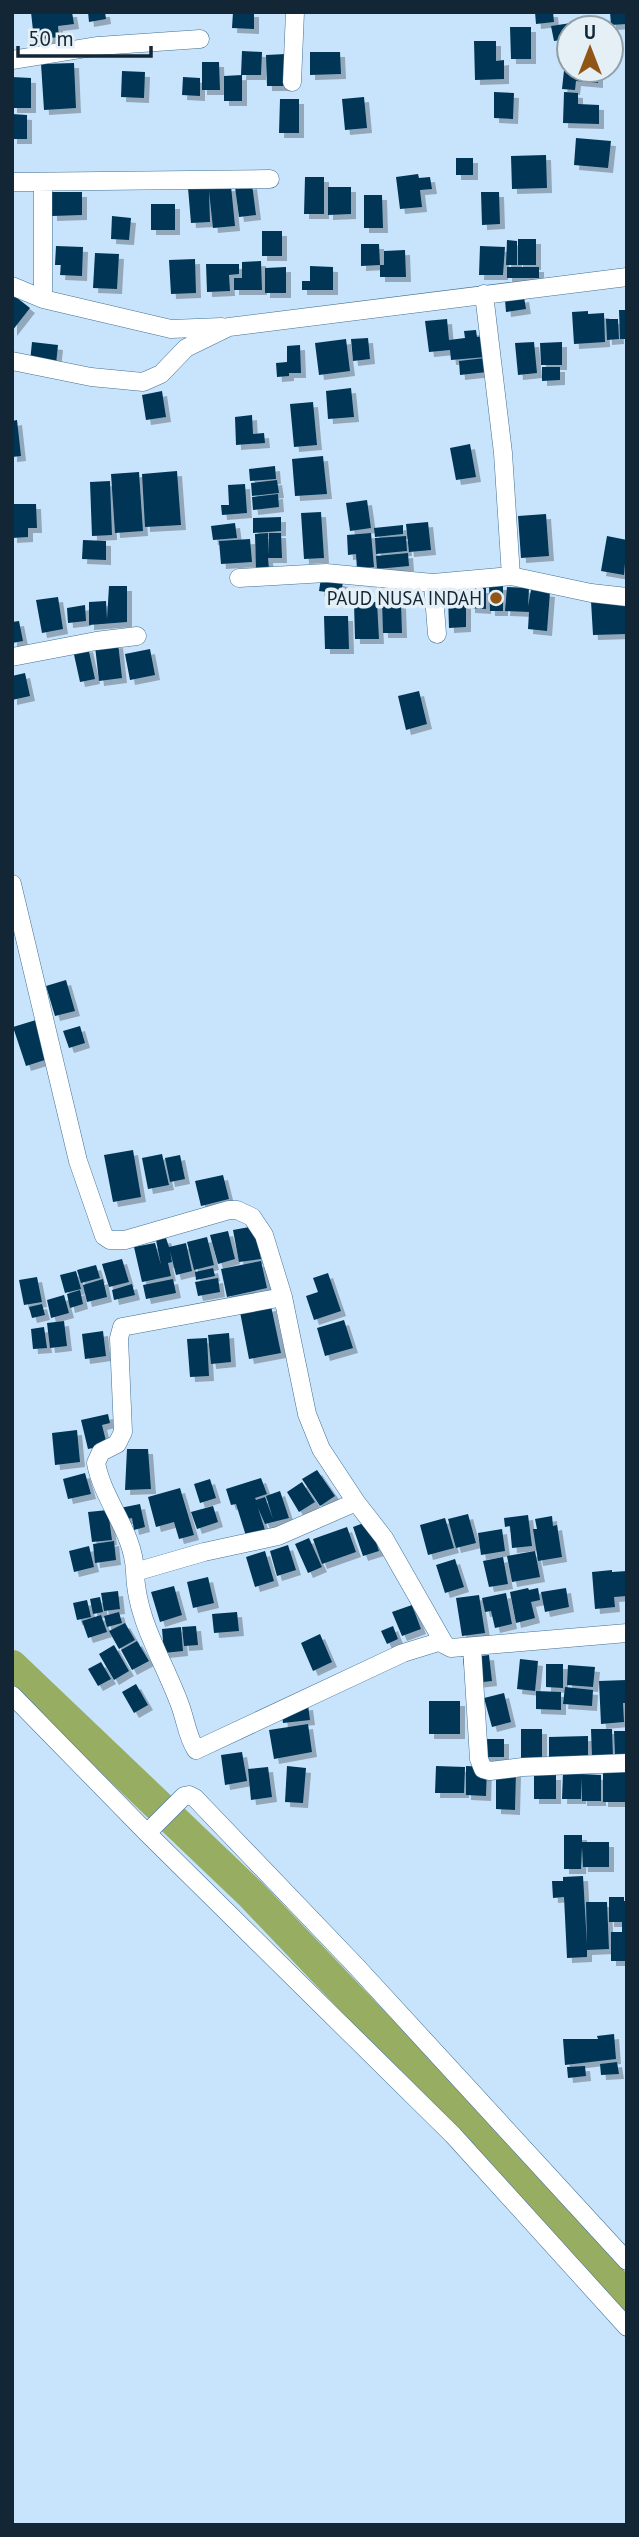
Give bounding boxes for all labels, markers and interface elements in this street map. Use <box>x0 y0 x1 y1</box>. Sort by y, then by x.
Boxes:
scale bar <box>18 14 150 58</box>
north arrow <box>555 14 625 84</box>
text: U <box>584 20 596 44</box>
text: 50 m <box>28 25 74 52</box>
place label: PAUD NUSA INDAH <box>327 586 482 610</box>
marker: PAUD NUSA INDAH <box>488 590 504 606</box>

